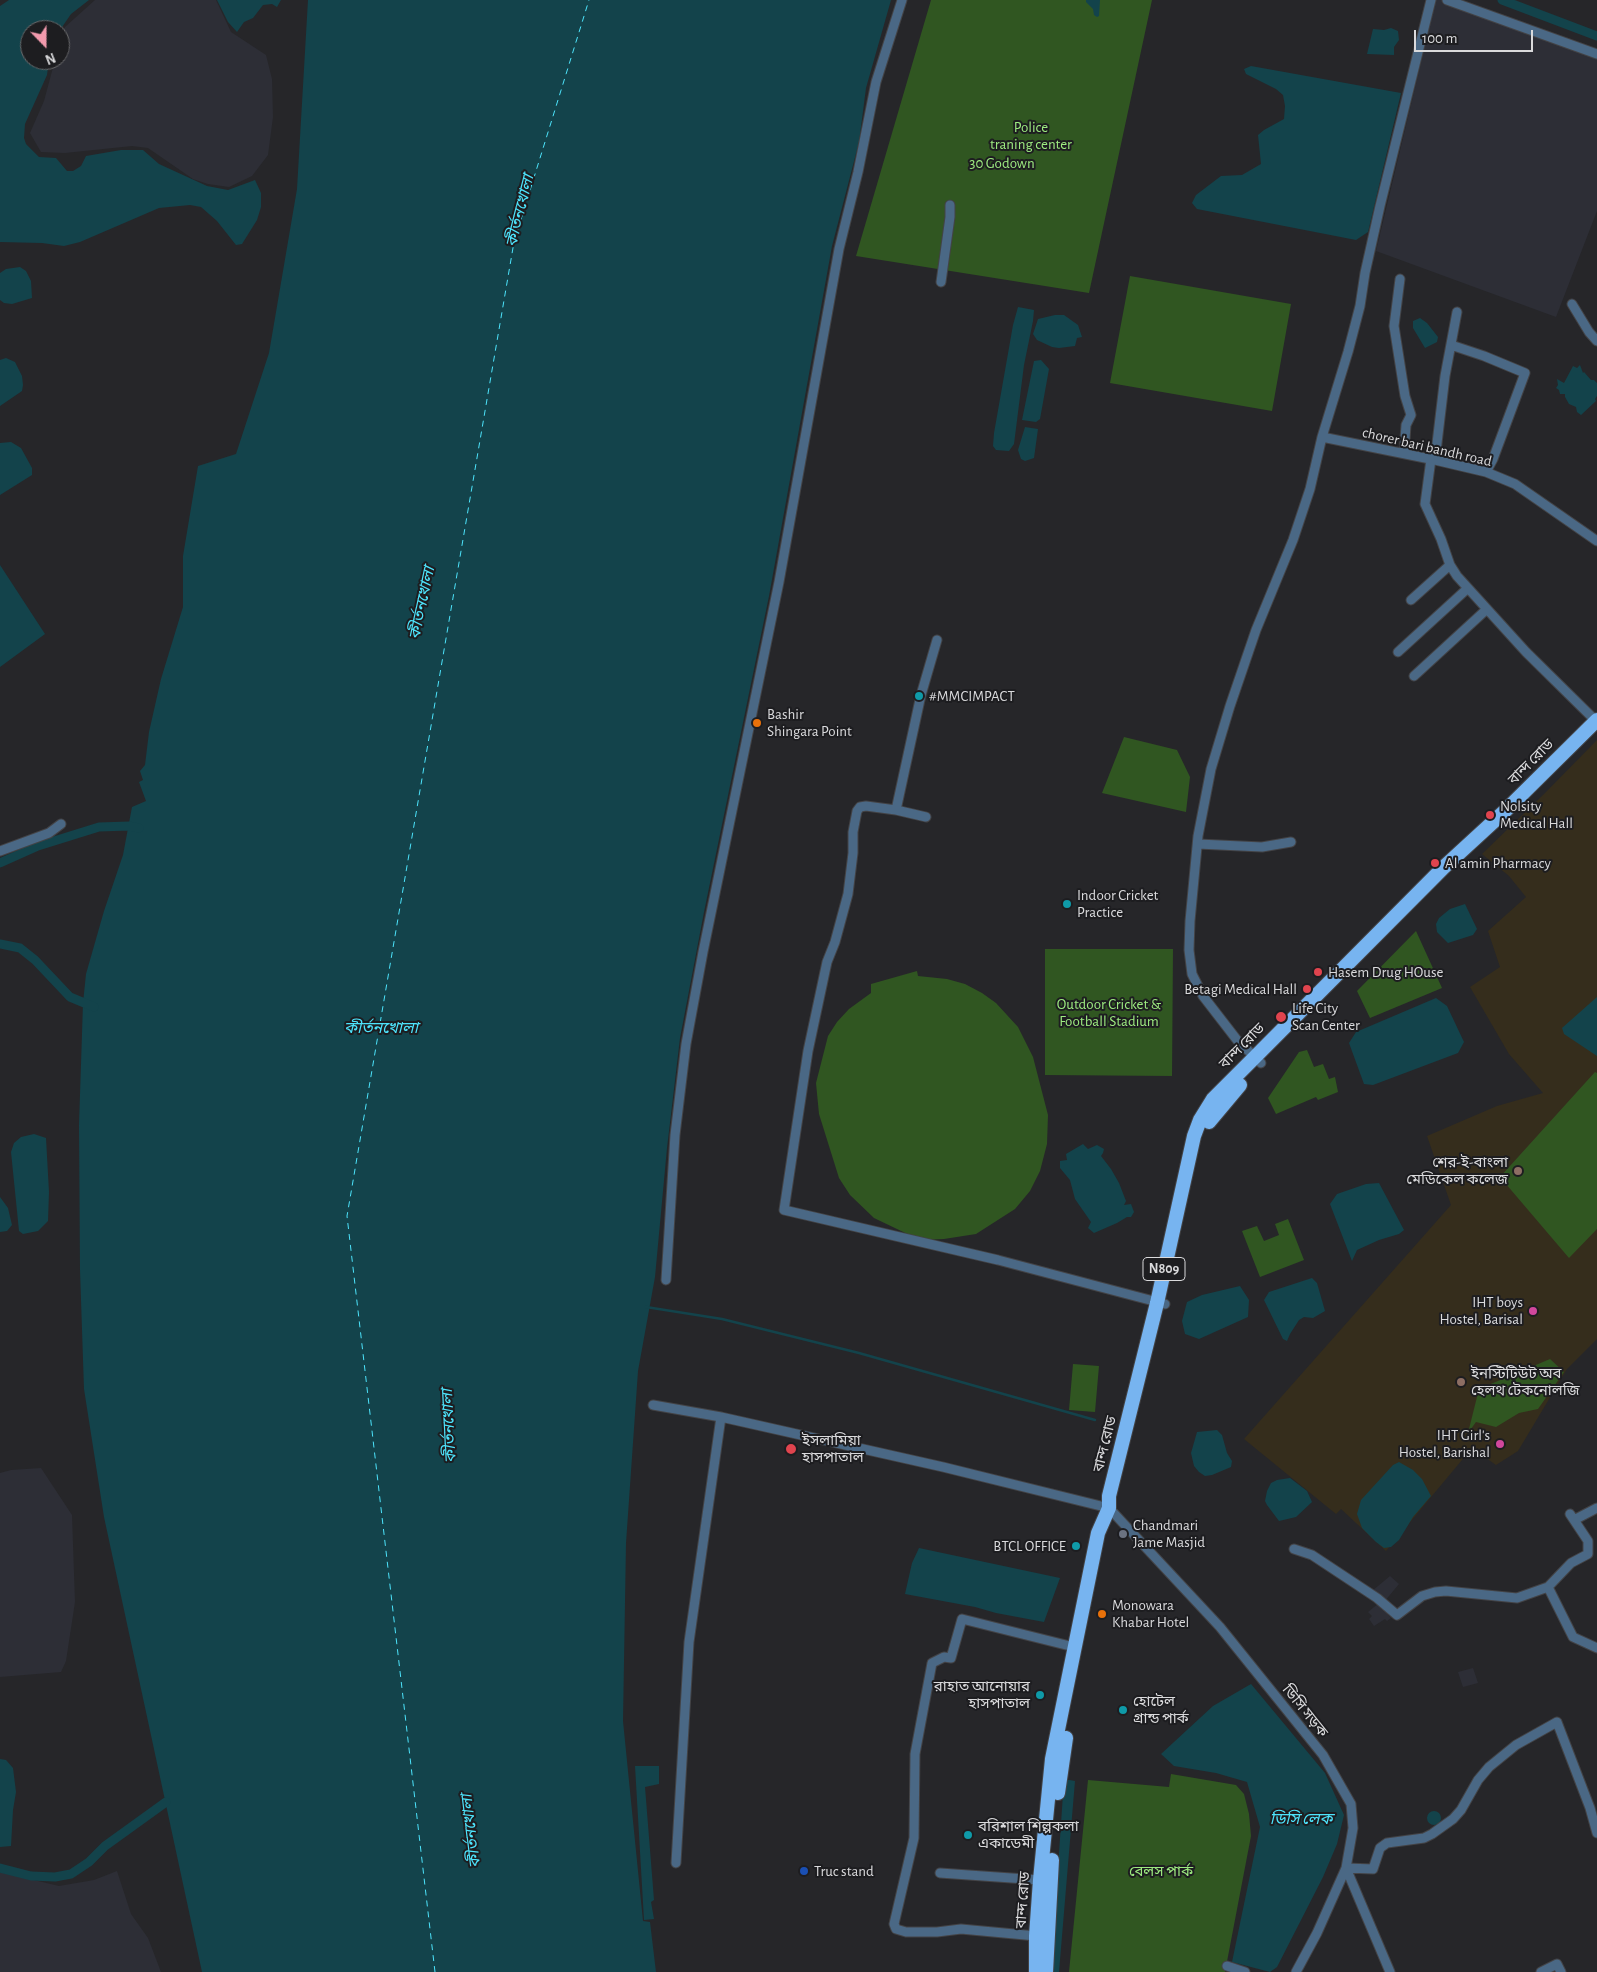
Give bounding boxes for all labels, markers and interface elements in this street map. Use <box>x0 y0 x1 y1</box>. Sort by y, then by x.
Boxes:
north arrow <box>20 20 70 70</box>
scale bar <box>1417 20 1536 52</box>
text: 100 m <box>1422 31 1457 46</box>
text: N <box>43 50 57 66</box>
park label: Police traning center <box>990 118 1072 153</box>
park label: 30 Godown <box>969 154 1035 172</box>
water label: কীর্তনখোলা <box>502 173 538 249</box>
street label: chorer bari bandh road <box>1360 423 1494 471</box>
water label: কীর্তনখোলা <box>405 565 439 641</box>
place label: #MMCIMPACT <box>929 687 1015 705</box>
marker: #MMCIMPACT <box>913 690 925 702</box>
place label: Bashir Shingara Point <box>767 705 852 740</box>
marker: Bashir Shingara Point <box>751 717 763 729</box>
street label: বান্দ রোড <box>1504 735 1558 789</box>
place label: Nolsity Medical Hall <box>1500 797 1573 832</box>
marker: Nolsity Medical Hall <box>1484 809 1496 821</box>
place label: Al amin Pharmacy <box>1445 854 1551 872</box>
marker: Al amin Pharmacy <box>1429 857 1441 869</box>
place label: Indoor Cricket Practice <box>1077 886 1158 921</box>
marker: Indoor Cricket Practice <box>1061 898 1073 910</box>
place label: Hasem Drug HOuse <box>1328 963 1443 981</box>
marker: Hasem Drug HOuse <box>1312 966 1324 978</box>
place label: Betagi Medical Hall <box>1184 980 1297 998</box>
marker: Betagi Medical Hall <box>1301 983 1313 995</box>
park label: Outdoor Cricket & Football Stadium <box>1057 995 1161 1030</box>
place label: Life City Scan Center <box>1292 999 1360 1034</box>
marker: Life City Scan Center <box>1274 1010 1288 1024</box>
water label: কীর্তনখোলা <box>344 1018 418 1038</box>
street label: বান্দ রোড <box>1215 1019 1269 1073</box>
place label: শের-ই-বাংলা মেডিকেল কলেজ <box>1406 1153 1508 1188</box>
marker: শের-ই-বাংলা মেডিকেল কলেজ <box>1512 1165 1524 1177</box>
road number: N809 <box>1143 1258 1185 1280</box>
place label: IHT boys Hostel, Barisal <box>1440 1293 1523 1328</box>
marker: IHT boys Hostel, Barisal <box>1527 1305 1539 1317</box>
place label: ইনস্টিটিউট অব হেলথ টেকনোলজি <box>1471 1364 1580 1399</box>
marker: ইনস্টিটিউট অব হেলথ টেকনোলজি <box>1455 1376 1467 1388</box>
water label: কীর্তনখোলা <box>437 1389 461 1463</box>
street label: বান্দ রোড <box>1089 1414 1121 1474</box>
place label: IHT Girl's Hostel, Barishal <box>1399 1426 1490 1461</box>
place label: ইসলামিয়া হাসপাতাল <box>802 1431 864 1466</box>
marker: IHT Girl's Hostel, Barishal <box>1494 1438 1506 1450</box>
marker: ইসলামিয়া হাসপাতাল <box>784 1442 798 1456</box>
place label: Chandmari Jame Masjid <box>1133 1516 1205 1551</box>
marker: Chandmari Jame Masjid <box>1117 1528 1129 1540</box>
place label: BTCL OFFICE <box>993 1537 1066 1555</box>
marker: BTCL OFFICE <box>1070 1540 1082 1552</box>
place label: Monowara Khabar Hotel <box>1112 1596 1189 1631</box>
marker: Monowara Khabar Hotel <box>1096 1608 1108 1620</box>
place label: রাহাত আনোয়ার হাসপাতাল <box>934 1677 1030 1712</box>
street label: ডিসি সড়ক <box>1278 1681 1332 1741</box>
marker: রাহাত আনোয়ার হাসপাতাল <box>1034 1689 1046 1701</box>
place label: হোটেল গ্রান্ড পার্ক <box>1133 1692 1189 1727</box>
marker: হোটেল গ্রান্ড পার্ক <box>1117 1704 1129 1716</box>
water label: কীর্তনখোলা <box>457 1793 485 1869</box>
water label: ডিসি লেক <box>1270 1809 1332 1829</box>
place label: বরিশাল শিল্পকলা একাডেমী <box>978 1817 1079 1852</box>
marker: বরিশাল শিল্পকলা একাডেমী <box>962 1829 974 1841</box>
place label: Truc stand <box>814 1862 874 1880</box>
park label: বেলস পার্ক <box>1129 1862 1193 1880</box>
marker: Truc stand <box>798 1865 810 1877</box>
street label: বান্দ রোড <box>1012 1871 1034 1929</box>

